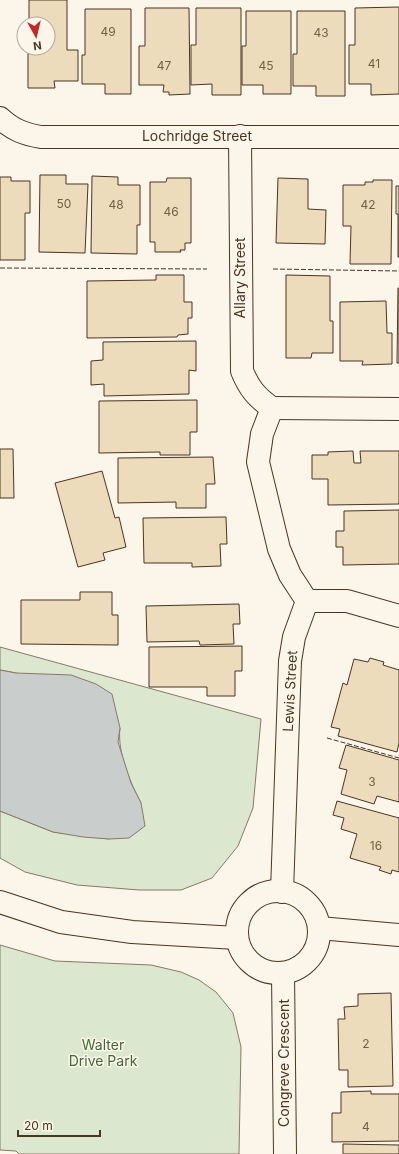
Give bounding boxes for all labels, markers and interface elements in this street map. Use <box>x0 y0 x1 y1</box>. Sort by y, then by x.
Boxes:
north arrow <box>16 16 56 56</box>
house number: 49 <box>100 24 116 39</box>
house number: 43 <box>313 25 329 40</box>
text: N <box>32 38 43 53</box>
house number: 41 <box>368 56 380 71</box>
house number: 47 <box>157 58 171 73</box>
house number: 45 <box>258 58 274 73</box>
street label: Lochridge Street <box>142 127 253 144</box>
house number: 50 <box>57 196 71 211</box>
house number: 48 <box>108 197 124 212</box>
house number: 42 <box>360 197 376 212</box>
house number: 46 <box>163 204 179 219</box>
street label: Allary Street <box>231 237 248 319</box>
street label: Lewis Street <box>279 649 300 732</box>
house number: 3 <box>368 774 376 789</box>
house number: 16 <box>370 838 382 853</box>
street label: Congreve Crescent <box>275 999 292 1127</box>
park label: Walter Drive Park <box>69 1036 138 1069</box>
house number: 2 <box>362 1036 370 1051</box>
scale bar <box>18 1112 100 1138</box>
text: 20 m <box>24 1118 53 1133</box>
house number: 4 <box>362 1119 370 1134</box>

